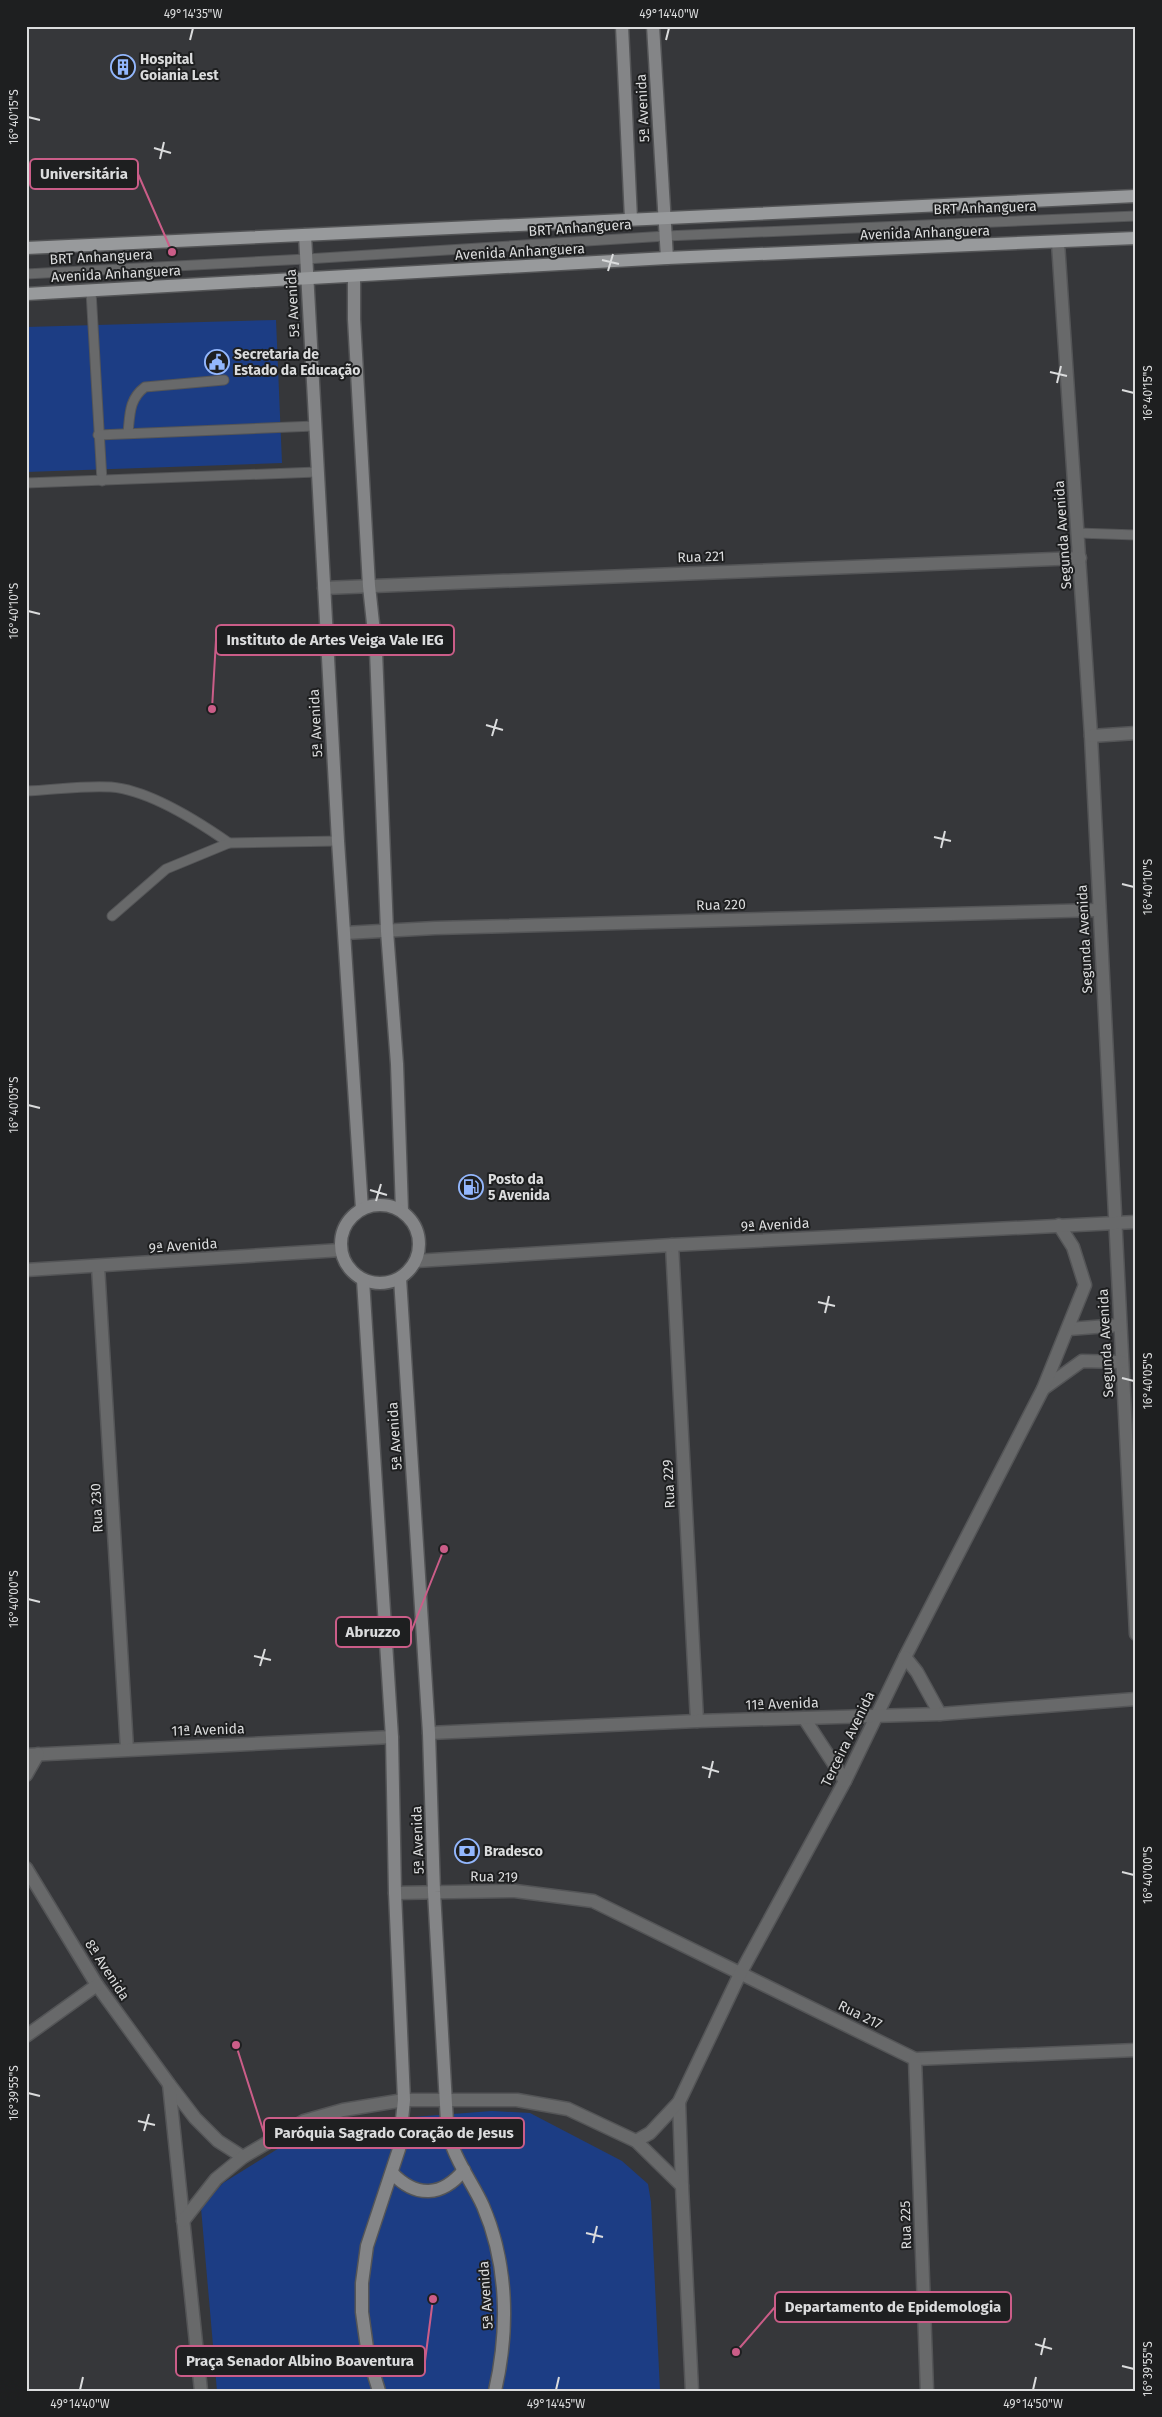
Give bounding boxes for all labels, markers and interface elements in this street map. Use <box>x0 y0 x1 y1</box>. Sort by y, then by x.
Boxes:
text: 49°14'35"W <box>164 7 222 21</box>
text: 49°14'40"W <box>639 7 699 21</box>
place label: Hospital Goiania Lest <box>140 51 219 84</box>
building icon: Hospital Goiania Lest <box>110 54 136 80</box>
street label: 5ª Avenida <box>633 73 653 143</box>
text: 16°40'15"S <box>7 89 21 145</box>
callout: Universitária <box>30 159 138 189</box>
text: Universitária <box>40 165 128 183</box>
street label: BRT Anhanguera <box>933 198 1037 218</box>
street label: BRT Anhanguera <box>528 216 632 240</box>
street label: Avenida Anhanguera <box>860 222 990 244</box>
street label: Avenida Anhanguera <box>455 240 585 264</box>
street label: BRT Anhanguera <box>49 246 153 268</box>
street label: Avenida Anhanguera <box>51 262 181 286</box>
street label: 5ª Avenida <box>283 268 303 338</box>
place label: Secretaria de Estado da Educação <box>234 346 360 380</box>
public building icon: Secretaria de Estado da Educação <box>204 349 230 375</box>
text: 16°40'15"S <box>1141 365 1155 421</box>
street label: Segunda Avenida <box>1051 480 1075 590</box>
street label: Rua 221 <box>677 548 725 566</box>
text: 16°40'10"S <box>7 582 21 639</box>
callout: Instituto de Artes Veiga Vale IEG <box>216 625 454 655</box>
text: Instituto de Artes Veiga Vale IEG <box>226 631 444 649</box>
street label: 5ª Avenida <box>306 688 326 758</box>
text: 16°40'10"S <box>1141 858 1155 915</box>
street label: Segunda Avenida <box>1074 884 1096 994</box>
street label: Rua 220 <box>696 896 746 914</box>
text: 16°40'05"S <box>7 1076 21 1133</box>
place label: Posto da 5 Avenida <box>488 1171 550 1204</box>
fuel station icon: Posto da 5 Avenida <box>458 1174 484 1200</box>
street label: 9ª Avenida <box>740 1215 810 1235</box>
street label: 9ª Avenida <box>148 1235 218 1257</box>
street label: Segunda Avenida <box>1095 1288 1117 1398</box>
text: 16°40'05"S <box>1141 1352 1155 1409</box>
street label: 5ª Avenida <box>384 1401 406 1471</box>
street label: Rua 229 <box>659 1459 679 1509</box>
street label: Rua 230 <box>87 1483 107 1533</box>
text: 16°40'00"S <box>7 1570 21 1628</box>
callout: Abruzzo <box>336 1617 411 1647</box>
text: Abruzzo <box>345 1623 401 1641</box>
street label: Terceira Avenida <box>818 1689 878 1789</box>
street label: 11ª Avenida <box>745 1694 819 1714</box>
street label: 11ª Avenida <box>171 1720 245 1740</box>
street label: 5ª Avenida <box>408 1806 428 1874</box>
bank icon: Bradesco <box>454 1838 480 1864</box>
place label: Bradesco <box>484 1843 543 1860</box>
text: 16°40'00"S <box>1141 1846 1155 1904</box>
street label: Rua 219 <box>470 1868 518 1886</box>
street label: 8ª Avenida <box>81 1936 133 2004</box>
street label: Rua 217 <box>835 1997 885 2033</box>
text: 16°39'55"S <box>7 2065 21 2121</box>
callout: Paróquia Sagrado Coração de Jesus <box>264 2118 524 2148</box>
text: Paróquia Sagrado Coração de Jesus <box>274 2124 514 2143</box>
street label: Rua 225 <box>897 2200 915 2250</box>
street label: 5ª Avenida <box>475 2260 497 2330</box>
callout: Departamento de Epidemologia <box>775 2292 1011 2322</box>
text: Departamento de Epidemologia <box>785 2298 1001 2316</box>
text: 16°39'55"S <box>1141 2341 1155 2397</box>
callout: Praça Senador Albino Boaventura <box>176 2346 425 2376</box>
text: Praça Senador Albino Boaventura <box>186 2352 414 2371</box>
text: 49°14'40"W <box>50 2397 110 2411</box>
text: 49°14'45"W <box>527 2397 585 2411</box>
text: 49°14'50"W <box>1003 2397 1063 2411</box>

